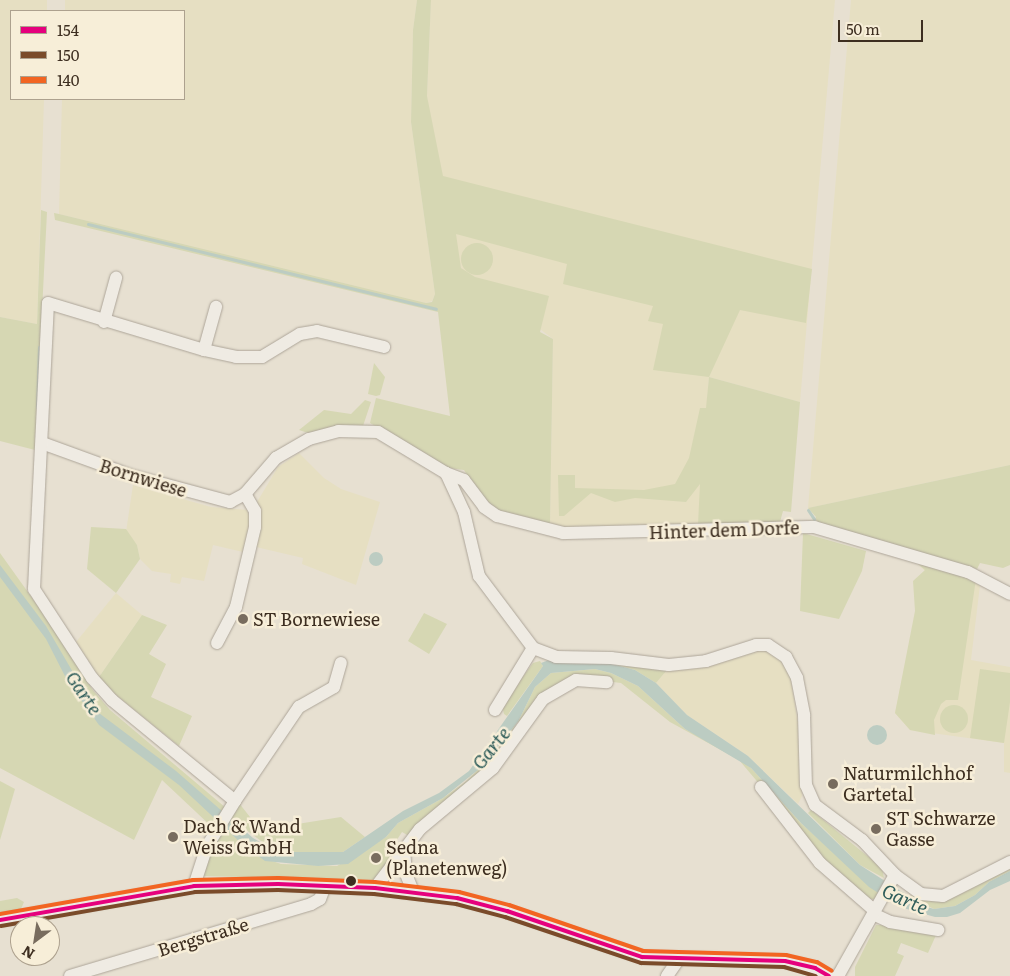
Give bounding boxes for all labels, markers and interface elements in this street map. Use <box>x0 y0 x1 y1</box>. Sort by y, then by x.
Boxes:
legend <box>10 10 185 100</box>
scale bar <box>840 10 925 42</box>
text: 50 m <box>846 17 880 40</box>
text: 154 <box>57 18 79 41</box>
text: 150 <box>57 43 79 66</box>
text: 140 <box>57 68 79 91</box>
street label: Bornwiese <box>97 455 189 501</box>
street label: Hinter dem Dorfe <box>648 517 800 543</box>
place label: ST Bornewiese <box>253 608 380 630</box>
marker: ST Bornewiese <box>237 613 249 625</box>
water label: Garte <box>61 667 107 719</box>
water label: Garte <box>467 722 515 774</box>
place label: Naturmilchhof Gartetal <box>843 763 973 806</box>
marker: Naturmilchhof Gartetal <box>827 778 839 790</box>
place label: ST Schwarze Gasse <box>886 808 996 851</box>
place label: Dach & Wand Weiss GmbH <box>183 816 301 859</box>
marker: ST Schwarze Gasse <box>870 823 882 835</box>
marker: Dach & Wand Weiss GmbH <box>167 831 179 843</box>
place label: Sedna (Planetenweg) <box>386 837 507 880</box>
marker: Sedna (Planetenweg) <box>370 852 382 864</box>
unlabelled marker <box>346 876 356 886</box>
water label: Garte <box>878 879 932 919</box>
street label: Bergstraße <box>155 913 251 961</box>
north arrow <box>10 916 60 966</box>
text: N <box>18 941 38 965</box>

